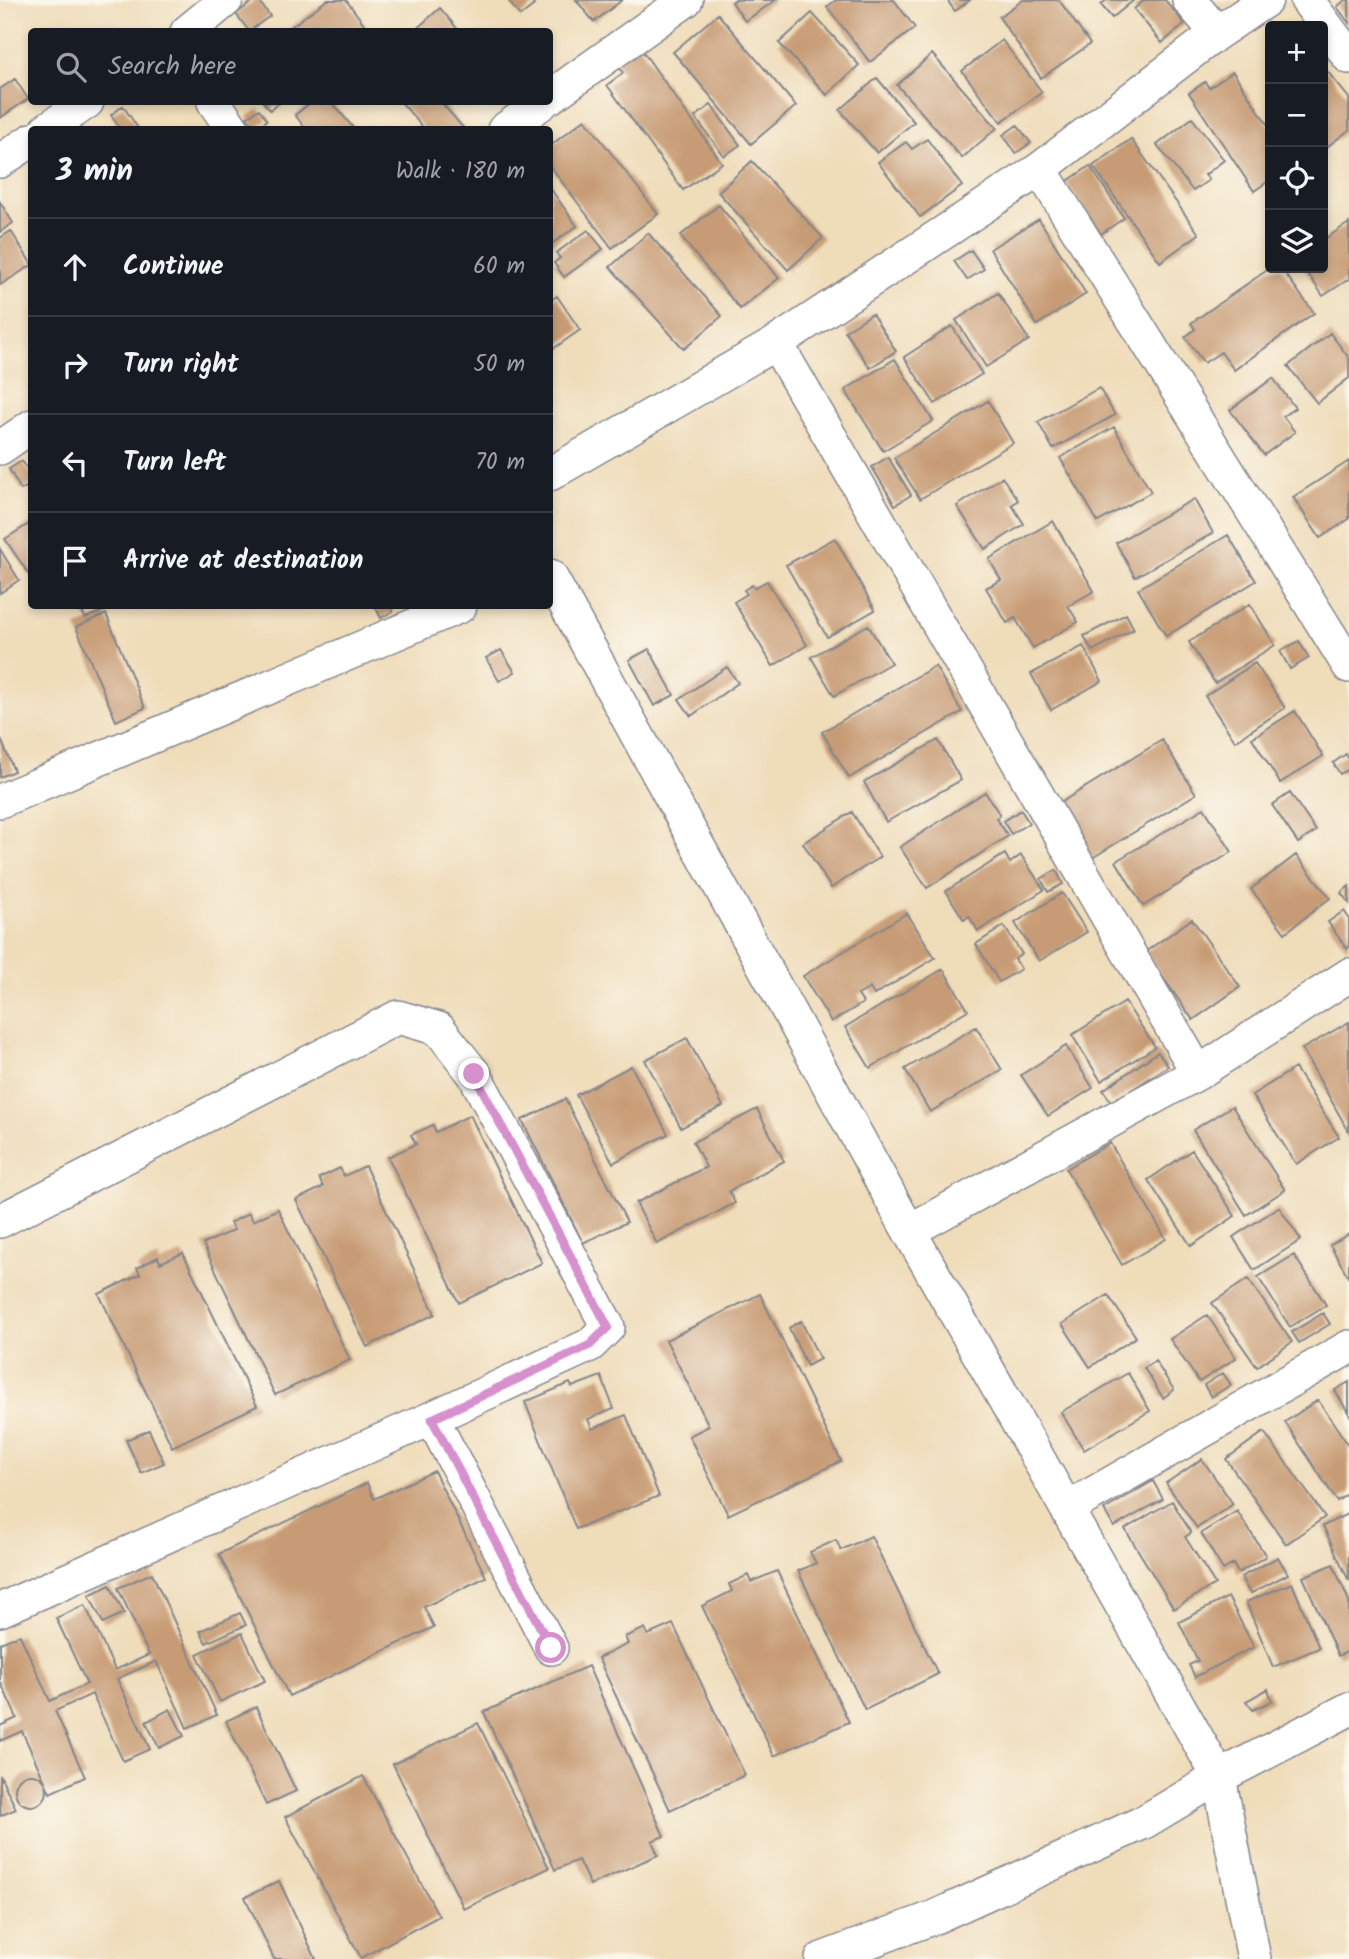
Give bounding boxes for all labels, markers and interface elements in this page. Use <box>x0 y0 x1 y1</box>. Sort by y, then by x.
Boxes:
map controls <box>1265 21 1328 273</box>
button: + <box>1265 21 1328 84</box>
search box <box>28 28 553 105</box>
text: Search here <box>108 46 236 88</box>
icon: search <box>52 48 90 86</box>
button: − <box>1265 84 1328 147</box>
button: locate <box>1265 147 1328 210</box>
text: 3 min <box>56 148 133 196</box>
text: Walk · 180 m <box>396 154 525 190</box>
button: layers <box>1265 210 1328 273</box>
text: Continue <box>123 246 224 288</box>
icon: ahead <box>56 248 94 286</box>
text: 60 m <box>473 249 525 285</box>
text: Turn right <box>123 344 239 386</box>
icon: right <box>56 346 94 384</box>
text: 50 m <box>474 347 525 383</box>
text: Turn left <box>123 442 226 484</box>
icon: left <box>56 444 94 482</box>
text: 70 m <box>475 445 525 481</box>
text: Arrive at destination <box>123 540 363 582</box>
icon: arrive <box>56 542 94 580</box>
route end <box>458 1058 489 1089</box>
route start <box>535 1632 566 1663</box>

